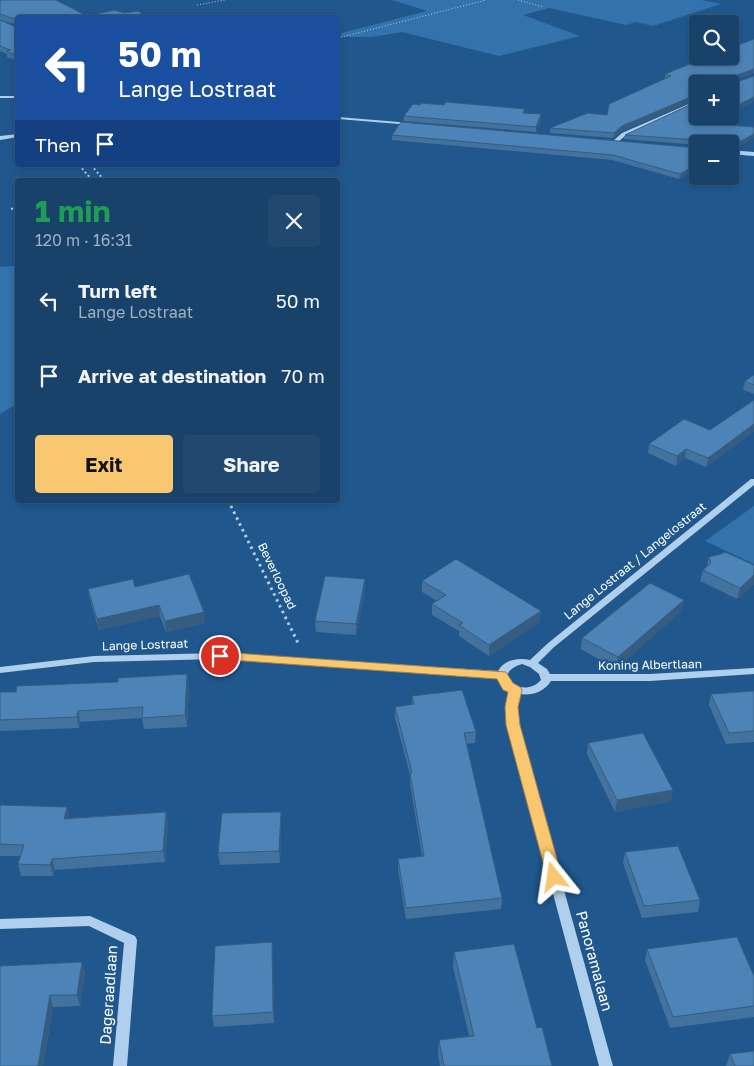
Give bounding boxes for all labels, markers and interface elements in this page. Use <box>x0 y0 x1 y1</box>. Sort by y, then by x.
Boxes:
map controls <box>689 15 739 185</box>
button: search <box>689 15 739 65</box>
text: 50 m <box>118 33 201 75</box>
icon: left <box>35 35 100 100</box>
text: Lange Lostraat <box>118 75 276 102</box>
button: + <box>689 75 739 125</box>
icon: arrive <box>91 130 119 158</box>
text: Then <box>35 133 81 156</box>
button: − <box>689 135 739 185</box>
text: 1 min <box>35 193 111 229</box>
button: close <box>268 195 320 247</box>
text: 120 m · 16:31 <box>35 230 132 250</box>
text: Turn left <box>78 279 157 302</box>
icon: left <box>35 287 63 315</box>
text: 50 m <box>276 289 320 312</box>
text: Lange Lostraat <box>78 302 193 322</box>
icon: arrive <box>35 362 63 390</box>
text: Arrive at destination <box>78 364 266 387</box>
text: 70 m <box>281 364 325 387</box>
button: Exit <box>35 435 173 493</box>
button: Share <box>183 435 320 493</box>
street label: Lange Lostraat / Langelostraat <box>561 499 709 623</box>
street label: Beverloopad <box>255 540 300 612</box>
street label: Lange Lostraat <box>102 635 189 654</box>
pin <box>199 635 241 677</box>
icon: arrive <box>206 642 234 670</box>
street label: Koning Albertlaan <box>598 656 702 673</box>
position arrow <box>527 850 579 902</box>
street label: Panoramalaan <box>573 909 617 1013</box>
street label: Dageraadlaan <box>96 945 120 1045</box>

